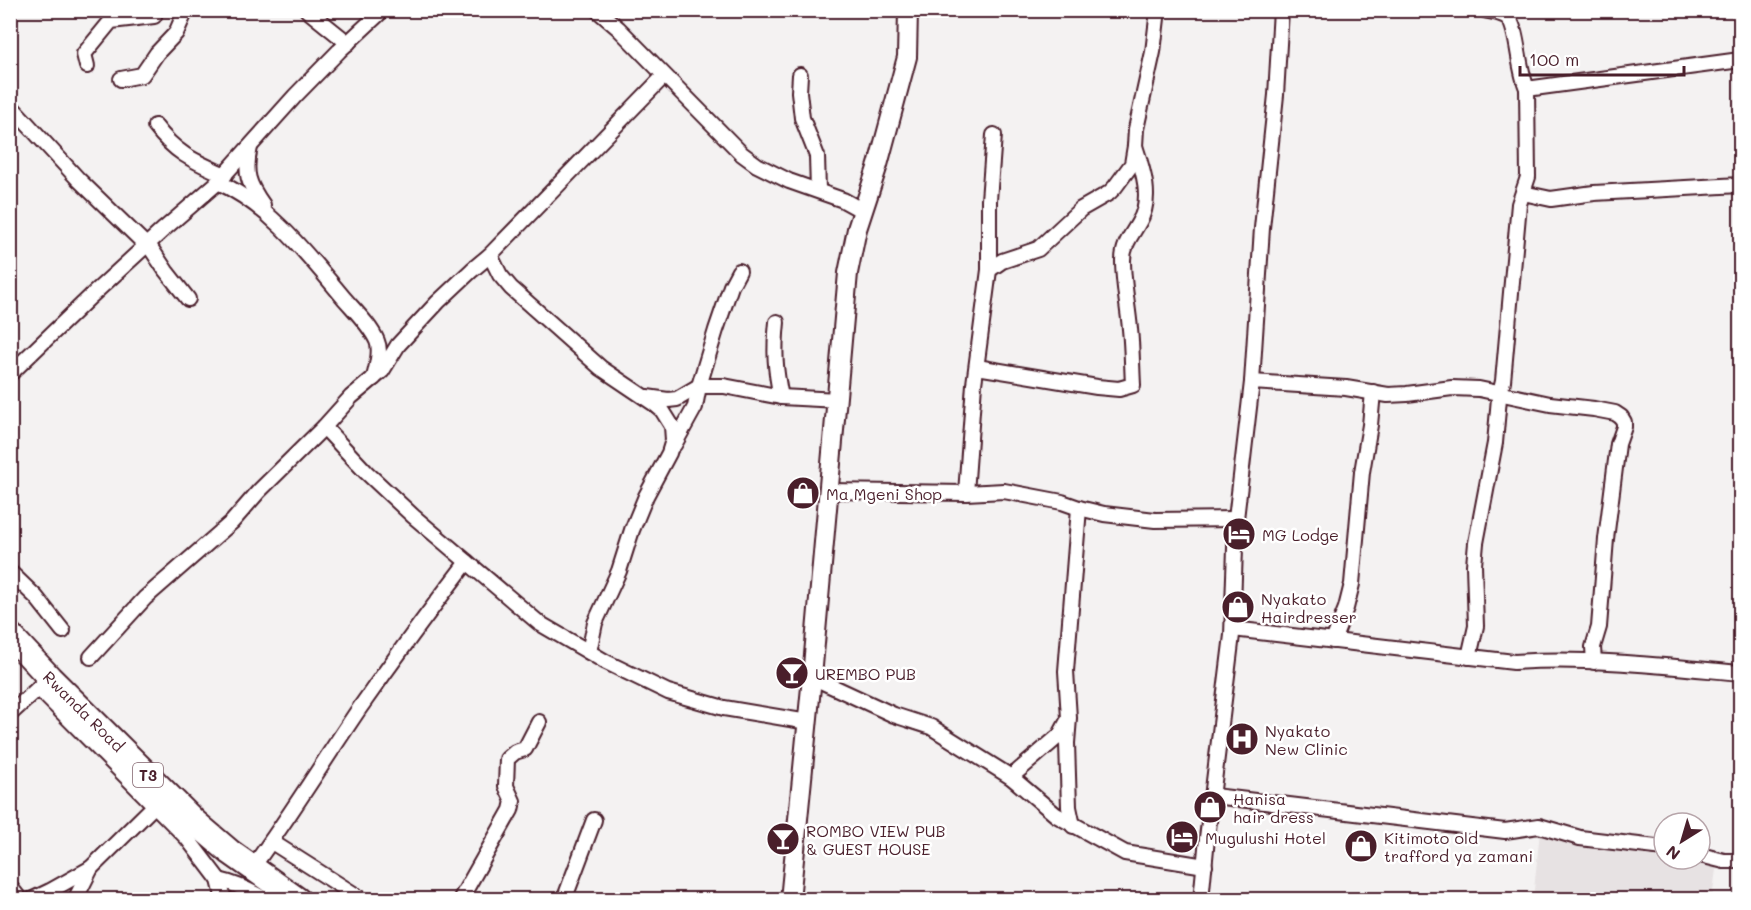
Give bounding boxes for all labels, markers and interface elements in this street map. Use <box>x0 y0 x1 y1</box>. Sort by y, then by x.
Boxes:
scale bar <box>1520 39 1684 77</box>
text: 100 m <box>1529 47 1579 71</box>
shop icon: Ma Mgeni Shop <box>785 475 821 511</box>
place label: Ma Mgeni Shop <box>826 483 942 504</box>
hotel icon: MG Lodge <box>1221 516 1257 552</box>
place label: MG Lodge <box>1262 524 1339 545</box>
place label: Nyakato Hairdresser <box>1261 588 1357 627</box>
shop icon: Nyakato Hairdresser <box>1220 589 1256 625</box>
bar icon: UREMBO PUB <box>774 655 810 691</box>
place label: UREMBO PUB <box>815 663 916 684</box>
street label: Rwanda Road <box>39 666 129 756</box>
place label: Nyakato New Clinic <box>1265 720 1348 759</box>
hospital icon: Nyakato New Clinic <box>1224 721 1260 757</box>
road number: T3 <box>133 763 163 787</box>
place label: Hanisa hair dress <box>1233 788 1314 827</box>
shop icon: Hanisa hair dress <box>1192 789 1228 825</box>
north arrow <box>1652 811 1712 871</box>
hotel icon: Mugulushi Hotel <box>1164 819 1200 855</box>
place label: ROMBO VIEW PUB & GUEST HOUSE <box>806 820 945 859</box>
bar icon: ROMBO VIEW PUB & GUEST HOUSE <box>765 821 801 857</box>
place label: Mugulushi Hotel <box>1205 827 1326 848</box>
place label: Kitimoto old trafford ya zamani <box>1384 827 1533 866</box>
shop icon: Kitimoto old trafford ya zamani <box>1343 828 1379 864</box>
text: N <box>1661 841 1684 865</box>

